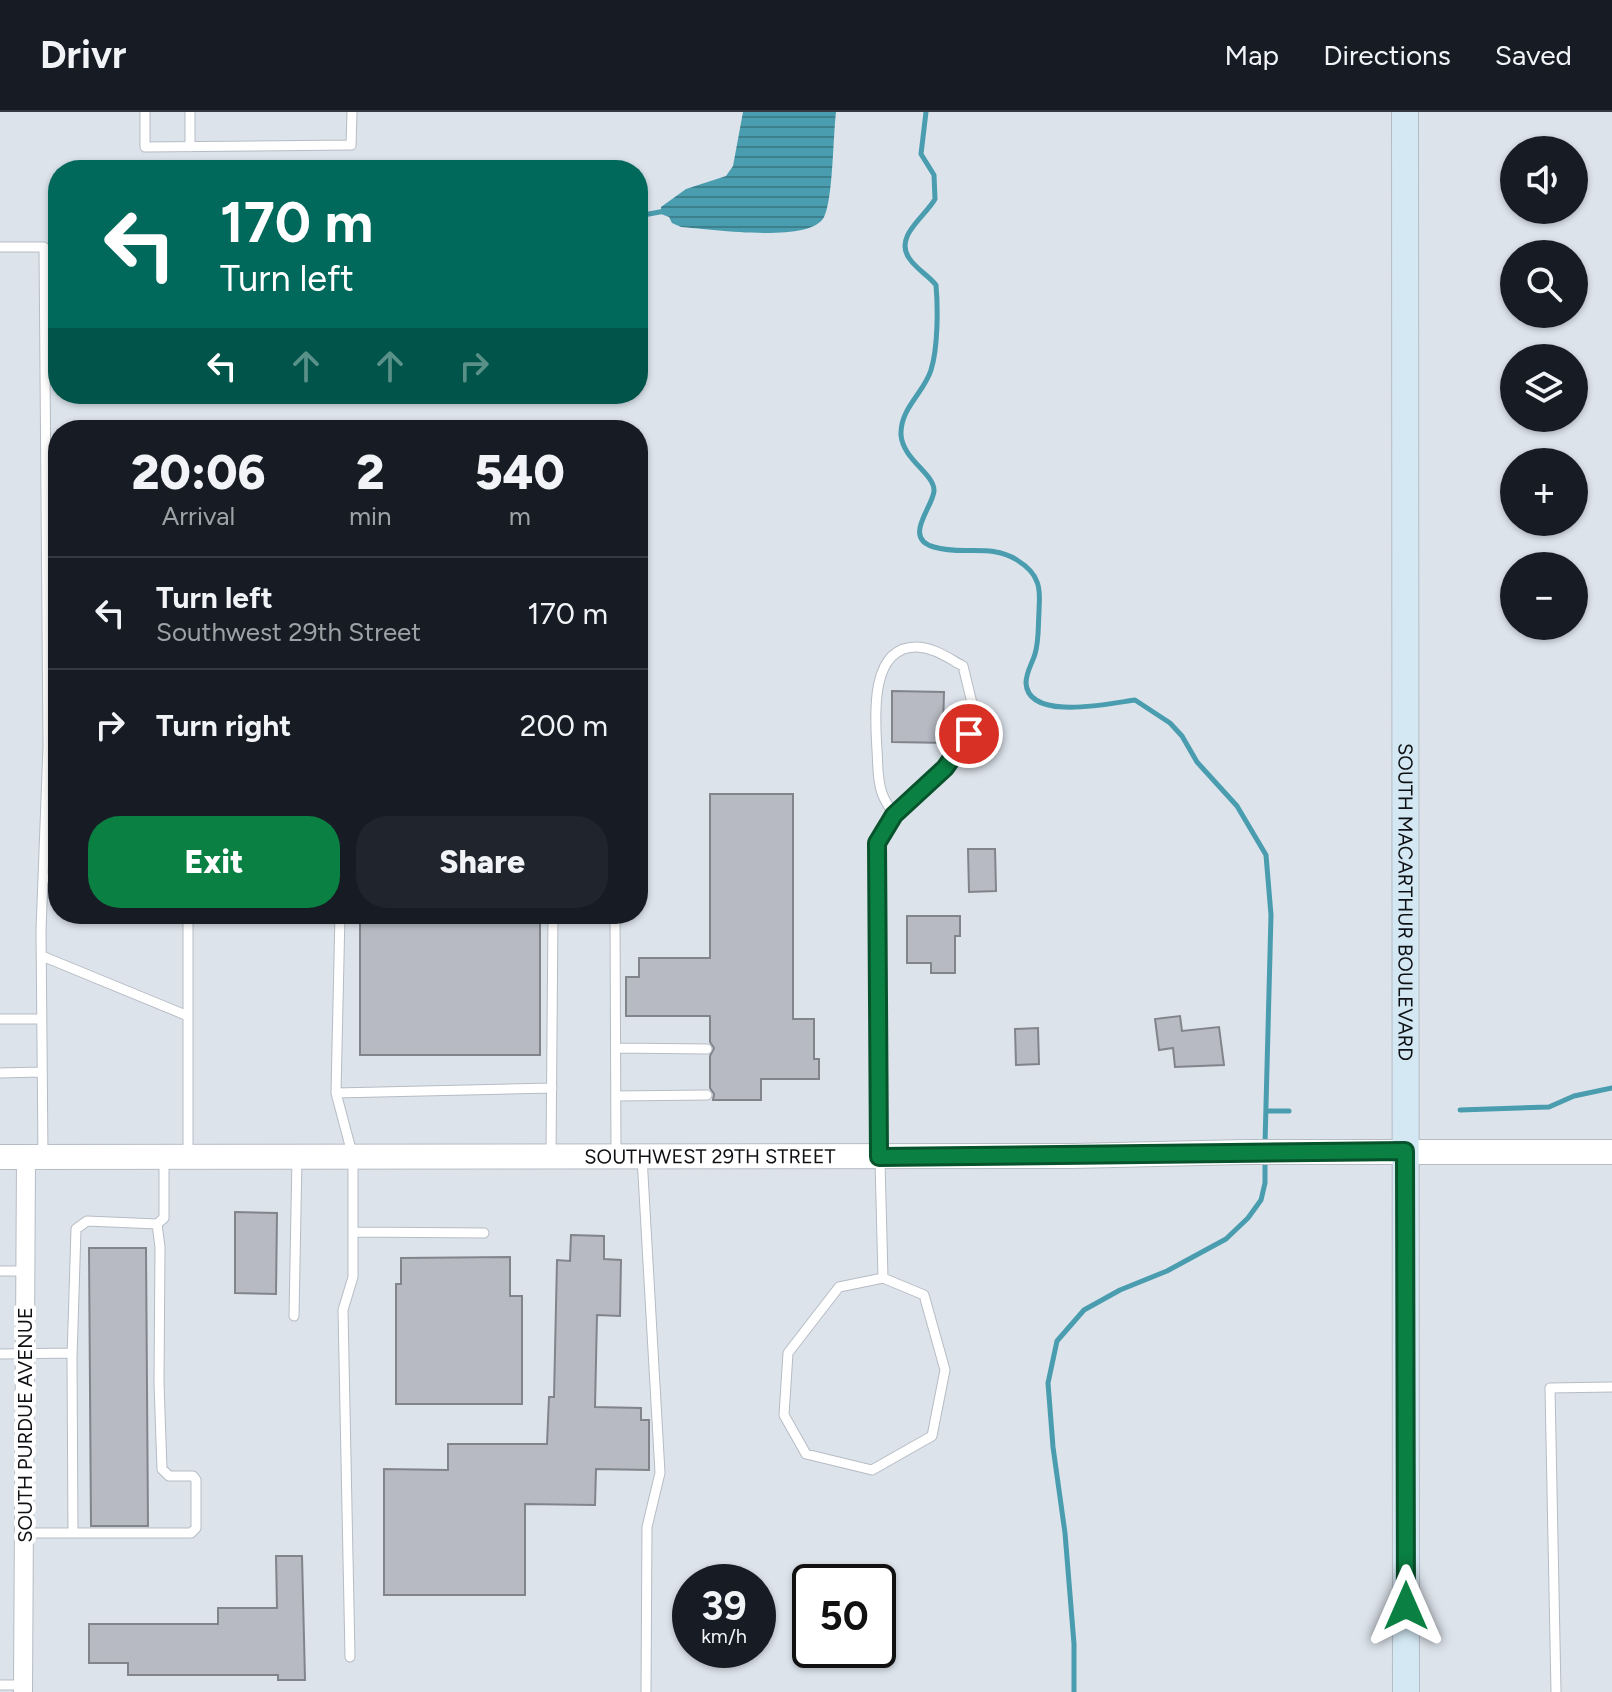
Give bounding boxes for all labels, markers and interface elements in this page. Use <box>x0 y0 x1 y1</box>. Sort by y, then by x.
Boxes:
text: Drivr <box>40 32 127 78</box>
text: Map <box>1225 38 1279 72</box>
text: Directions <box>1323 38 1451 72</box>
text: Saved <box>1495 38 1572 72</box>
map controls <box>1500 136 1588 640</box>
button: sound <box>1500 136 1588 224</box>
text: 170 m <box>220 189 373 256</box>
icon: left <box>88 192 192 296</box>
button: search <box>1500 240 1588 328</box>
text: Turn left <box>220 257 354 300</box>
icon: left <box>200 344 244 388</box>
icon: ahead <box>284 344 328 388</box>
icon: ahead <box>368 344 412 388</box>
icon: right <box>452 344 496 388</box>
button: layers <box>1500 344 1588 432</box>
text: 20:06 <box>131 443 266 501</box>
text: 2 <box>356 443 384 501</box>
text: 540 <box>475 443 565 501</box>
button: + <box>1500 448 1588 536</box>
text: Arrival <box>162 500 235 532</box>
text: min <box>349 500 392 532</box>
text: m <box>509 500 531 532</box>
button: − <box>1500 552 1588 640</box>
text: Turn left <box>156 579 273 616</box>
icon: left <box>88 591 132 635</box>
text: 170 m <box>527 595 608 632</box>
text: Southwest 29th Street <box>156 616 421 648</box>
pin <box>935 700 1003 768</box>
icon: right <box>88 703 132 747</box>
text: Turn right <box>156 707 291 744</box>
text: 200 m <box>520 707 608 744</box>
icon: arrive <box>947 712 991 756</box>
street label: SOUTH MACARTHUR BOULEVARD <box>1393 743 1418 1061</box>
button: Exit <box>88 816 340 908</box>
button: Share <box>356 816 608 908</box>
street label: SOUTHWEST 29TH STREET <box>584 1144 836 1168</box>
street label: SOUTH PURDUE AVENUE <box>13 1307 37 1543</box>
speed limit sign: 50 <box>792 1564 896 1668</box>
position arrow <box>1364 1564 1448 1648</box>
text: 39 <box>701 1582 747 1630</box>
text: km/h <box>701 1624 747 1648</box>

